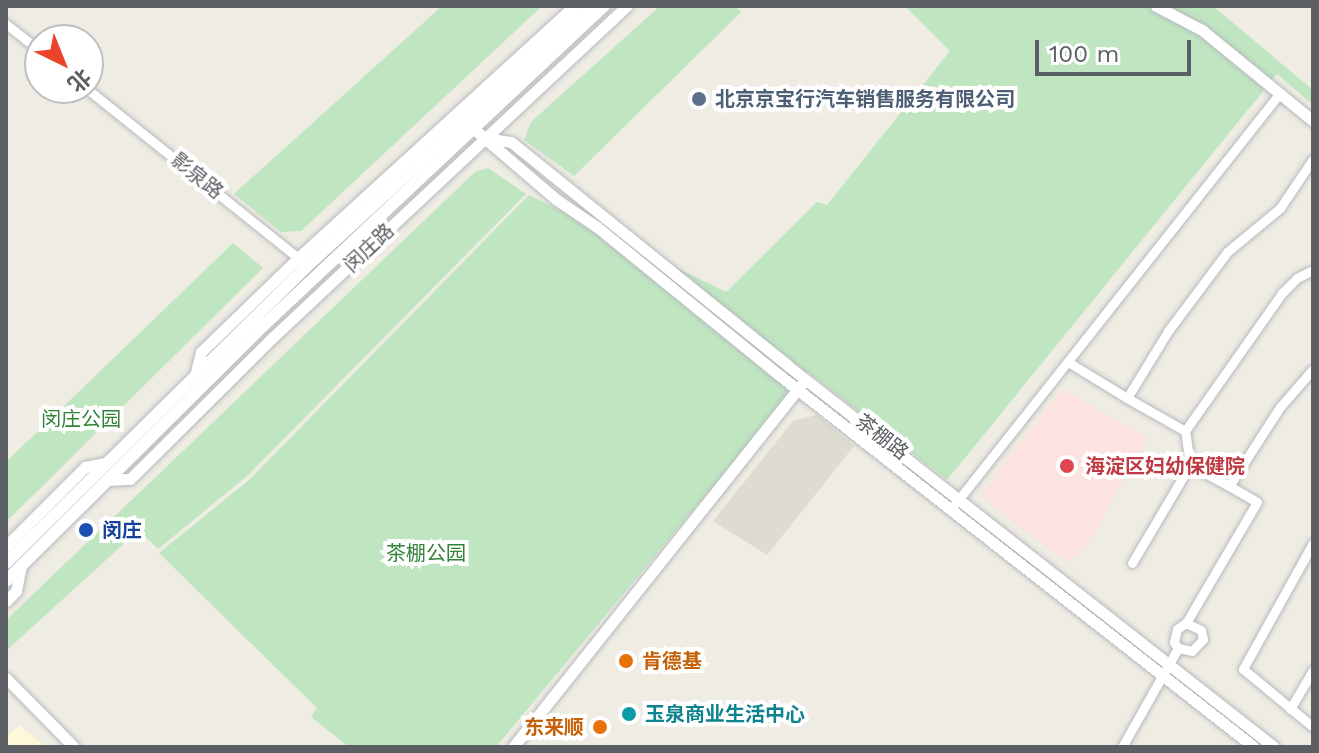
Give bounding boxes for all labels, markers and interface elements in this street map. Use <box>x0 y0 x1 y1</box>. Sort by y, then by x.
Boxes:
north arrow <box>24 24 104 104</box>
scale bar <box>1039 24 1195 74</box>
text: 100 m <box>1049 40 1119 68</box>
text: 北 <box>63 64 96 97</box>
place label: 北京京宝行汽车销售服务有限公司 <box>715 87 1015 111</box>
marker: 北京京宝行汽车销售服务有限公司 <box>690 90 708 108</box>
street label: 影泉路 <box>166 148 228 204</box>
street label: 闵庄路 <box>339 219 399 277</box>
park label: 闵庄公园 <box>41 407 121 431</box>
street label: 茶棚路 <box>851 409 913 465</box>
place label: 海淀区妇幼保健院 <box>1085 454 1245 478</box>
marker: 海淀区妇幼保健院 <box>1056 455 1078 477</box>
place label: 闵庄 <box>102 518 142 542</box>
marker: 闵庄 <box>77 521 95 539</box>
park label: 茶棚公园 <box>386 541 466 565</box>
place label: 肯德基 <box>642 649 702 673</box>
marker: 肯德基 <box>617 652 635 670</box>
place label: 玉泉商业生活中心 <box>645 702 805 726</box>
marker: 玉泉商业生活中心 <box>620 705 638 723</box>
place label: 东来顺 <box>524 715 584 739</box>
marker: 东来顺 <box>591 718 609 736</box>

